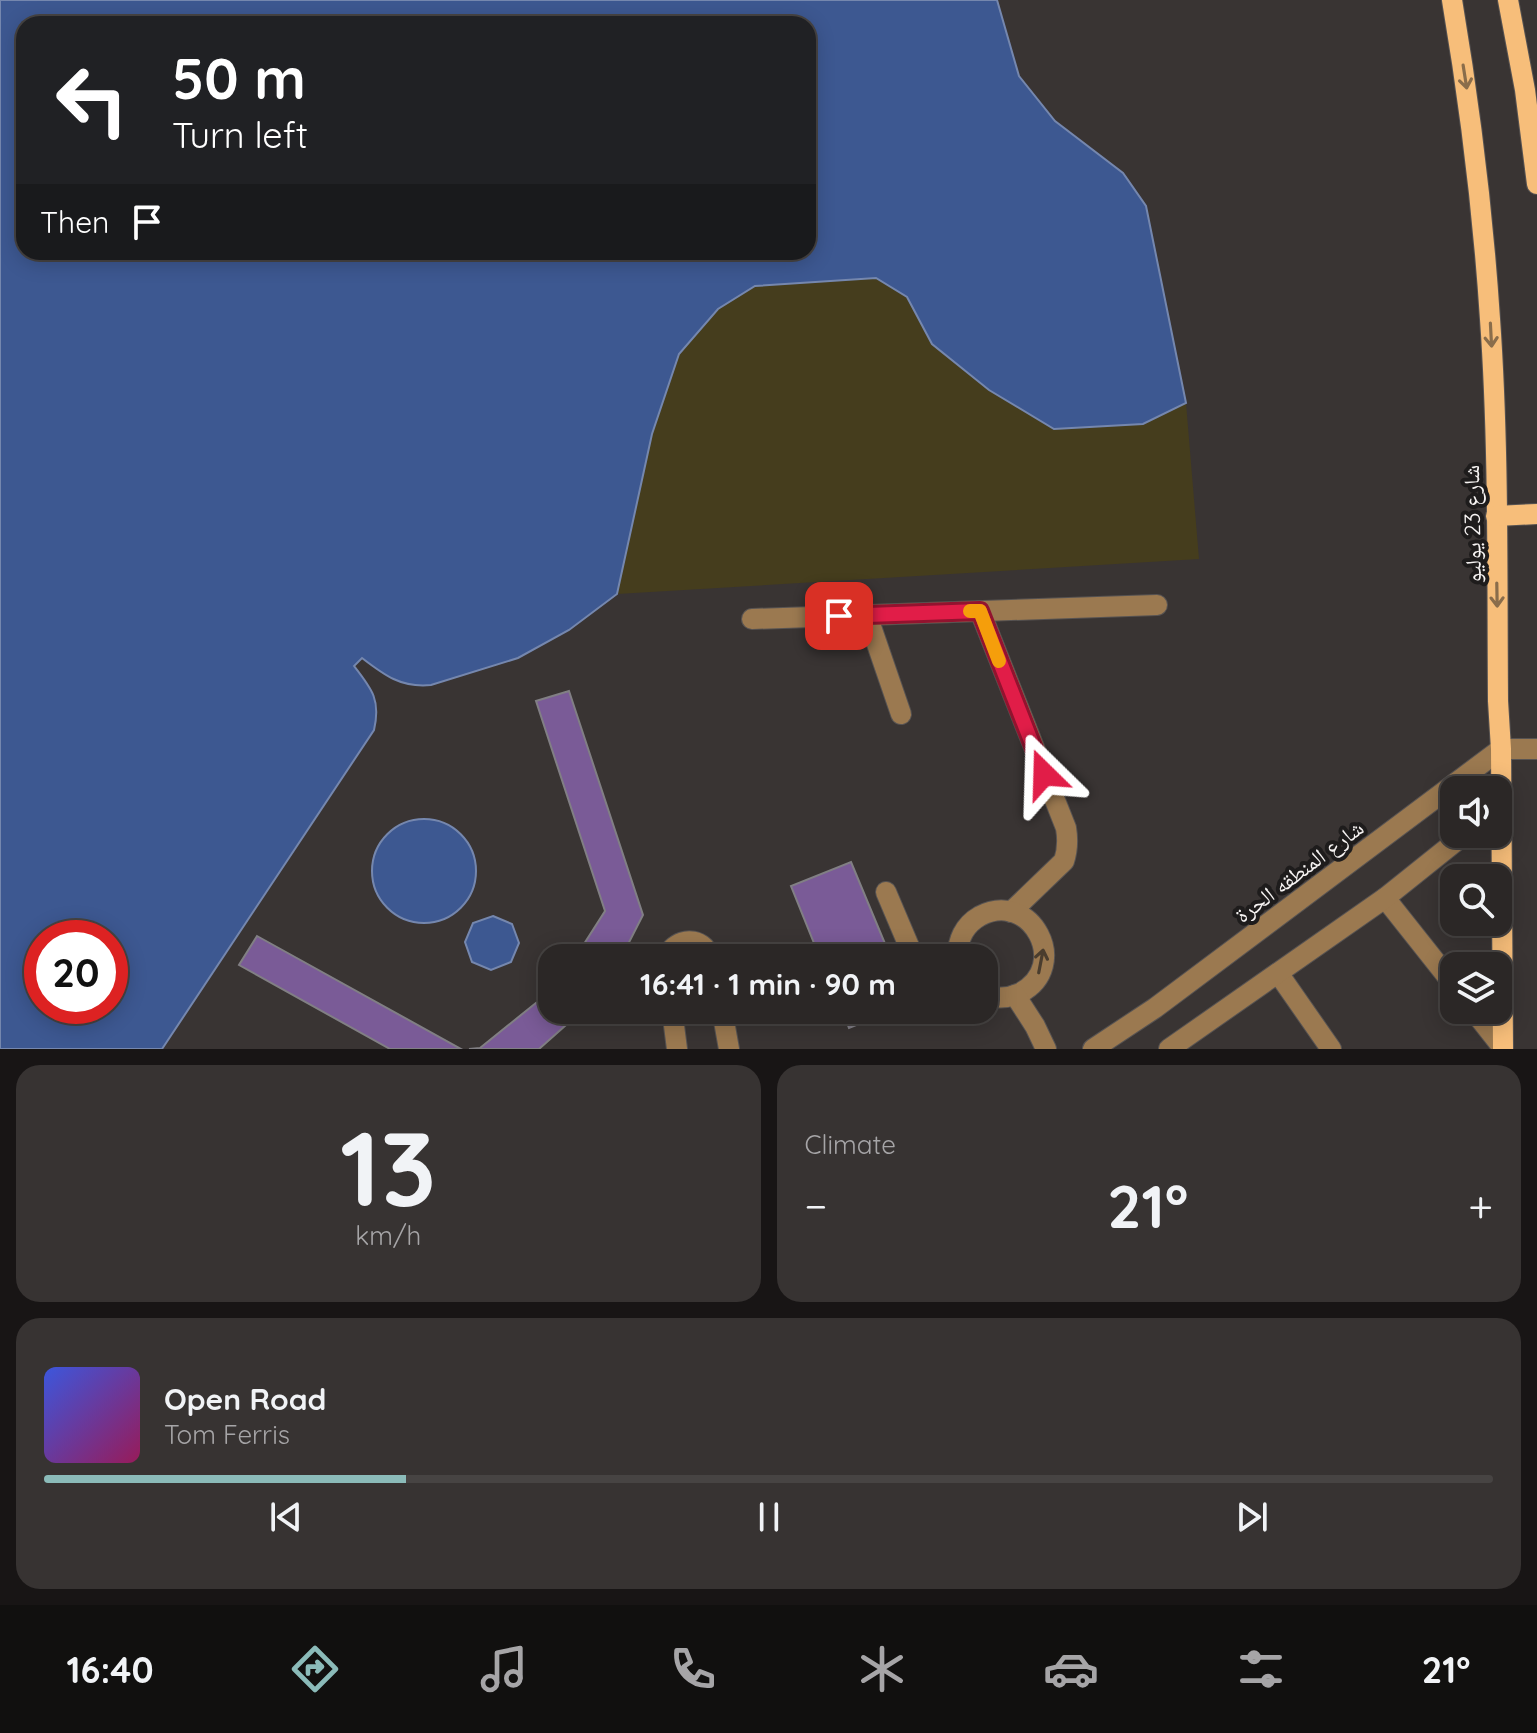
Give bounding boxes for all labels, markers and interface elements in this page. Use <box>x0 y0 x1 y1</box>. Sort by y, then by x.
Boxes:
text: 50 m <box>172 43 306 113</box>
icon: left <box>40 48 144 152</box>
one-way arrow <box>1458 64 1473 89</box>
text: Turn left <box>172 112 308 157</box>
icon: arrive <box>125 200 169 244</box>
text: Then <box>40 203 109 241</box>
one-way arrow <box>1484 321 1499 348</box>
street label: شارع 23 يوليو <box>1457 465 1487 583</box>
one-way arrow <box>1489 581 1505 608</box>
pin <box>805 582 873 650</box>
icon: arrive <box>817 594 861 638</box>
position arrow <box>1002 732 1086 816</box>
map controls <box>1440 776 1512 1024</box>
button: sound <box>1440 776 1512 848</box>
street label: شارع المنطقه الحرة <box>1229 813 1369 929</box>
button: search <box>1440 864 1512 936</box>
speed limit sign: 20 <box>24 920 128 1024</box>
one-way arrow <box>1035 949 1050 975</box>
button: layers <box>1440 952 1512 1024</box>
text: 16:41 · 1 min · 90 m <box>640 965 896 1003</box>
text: 13 <box>340 1102 436 1232</box>
text: Climate <box>805 1128 896 1161</box>
text: 21° <box>1107 1168 1188 1243</box>
text: − <box>805 1178 827 1233</box>
text: + <box>1468 1178 1493 1233</box>
text: km/h <box>355 1219 421 1252</box>
text: Open Road <box>164 1380 326 1418</box>
text: Tom Ferris <box>164 1418 290 1451</box>
icon: previous <box>264 1495 308 1539</box>
icon: pause <box>747 1495 791 1539</box>
icon: next <box>1230 1495 1274 1539</box>
icon: directions <box>287 1641 343 1697</box>
icon: music <box>476 1641 532 1697</box>
icon: phone <box>665 1641 721 1697</box>
icon: climate <box>854 1641 910 1697</box>
icon: car <box>1043 1641 1099 1697</box>
icon: filters <box>1233 1641 1289 1697</box>
text: 16:40 <box>67 1647 154 1692</box>
text: 21° <box>1422 1647 1470 1692</box>

